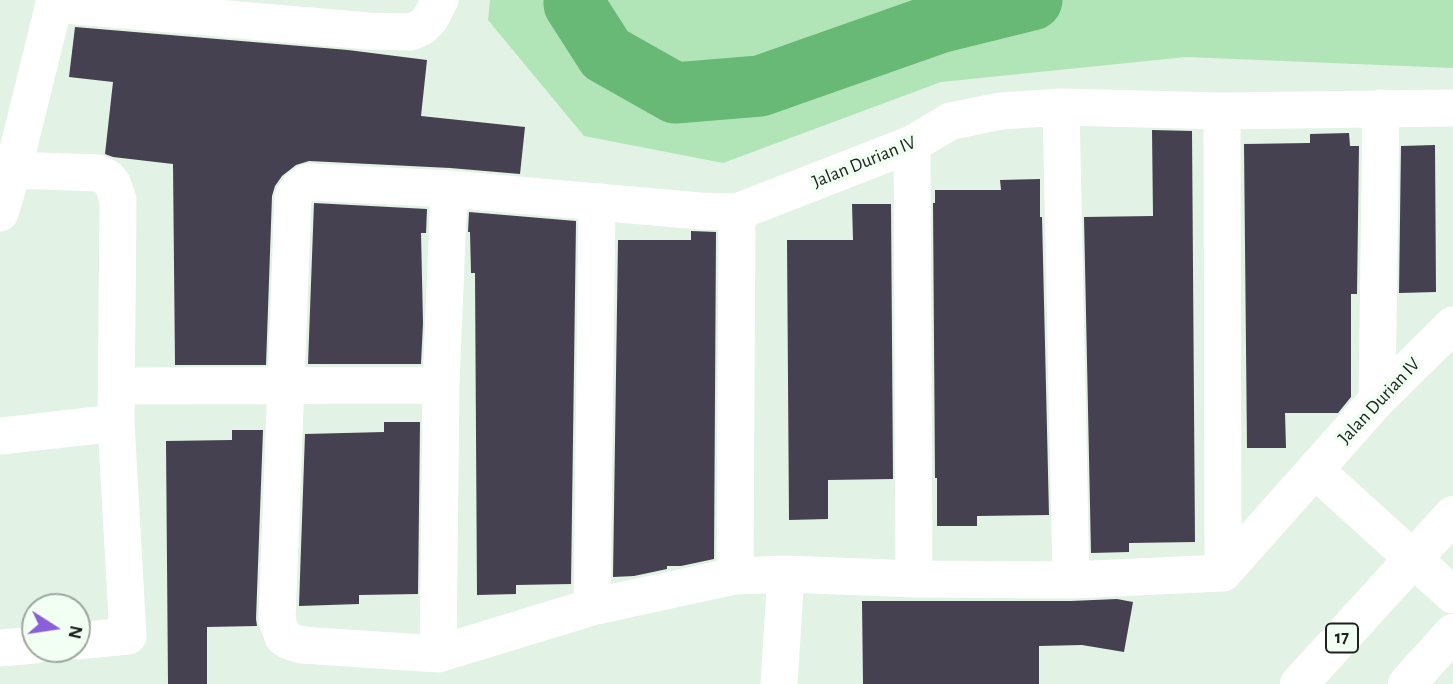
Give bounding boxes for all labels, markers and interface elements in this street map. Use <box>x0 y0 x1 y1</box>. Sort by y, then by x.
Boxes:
street label: Jalan Durian IV <box>809 131 919 193</box>
street label: Jalan Durian IV <box>1333 353 1425 449</box>
north arrow <box>21 593 91 663</box>
text: N <box>64 624 86 640</box>
road number: 17 <box>1326 624 1358 652</box>

